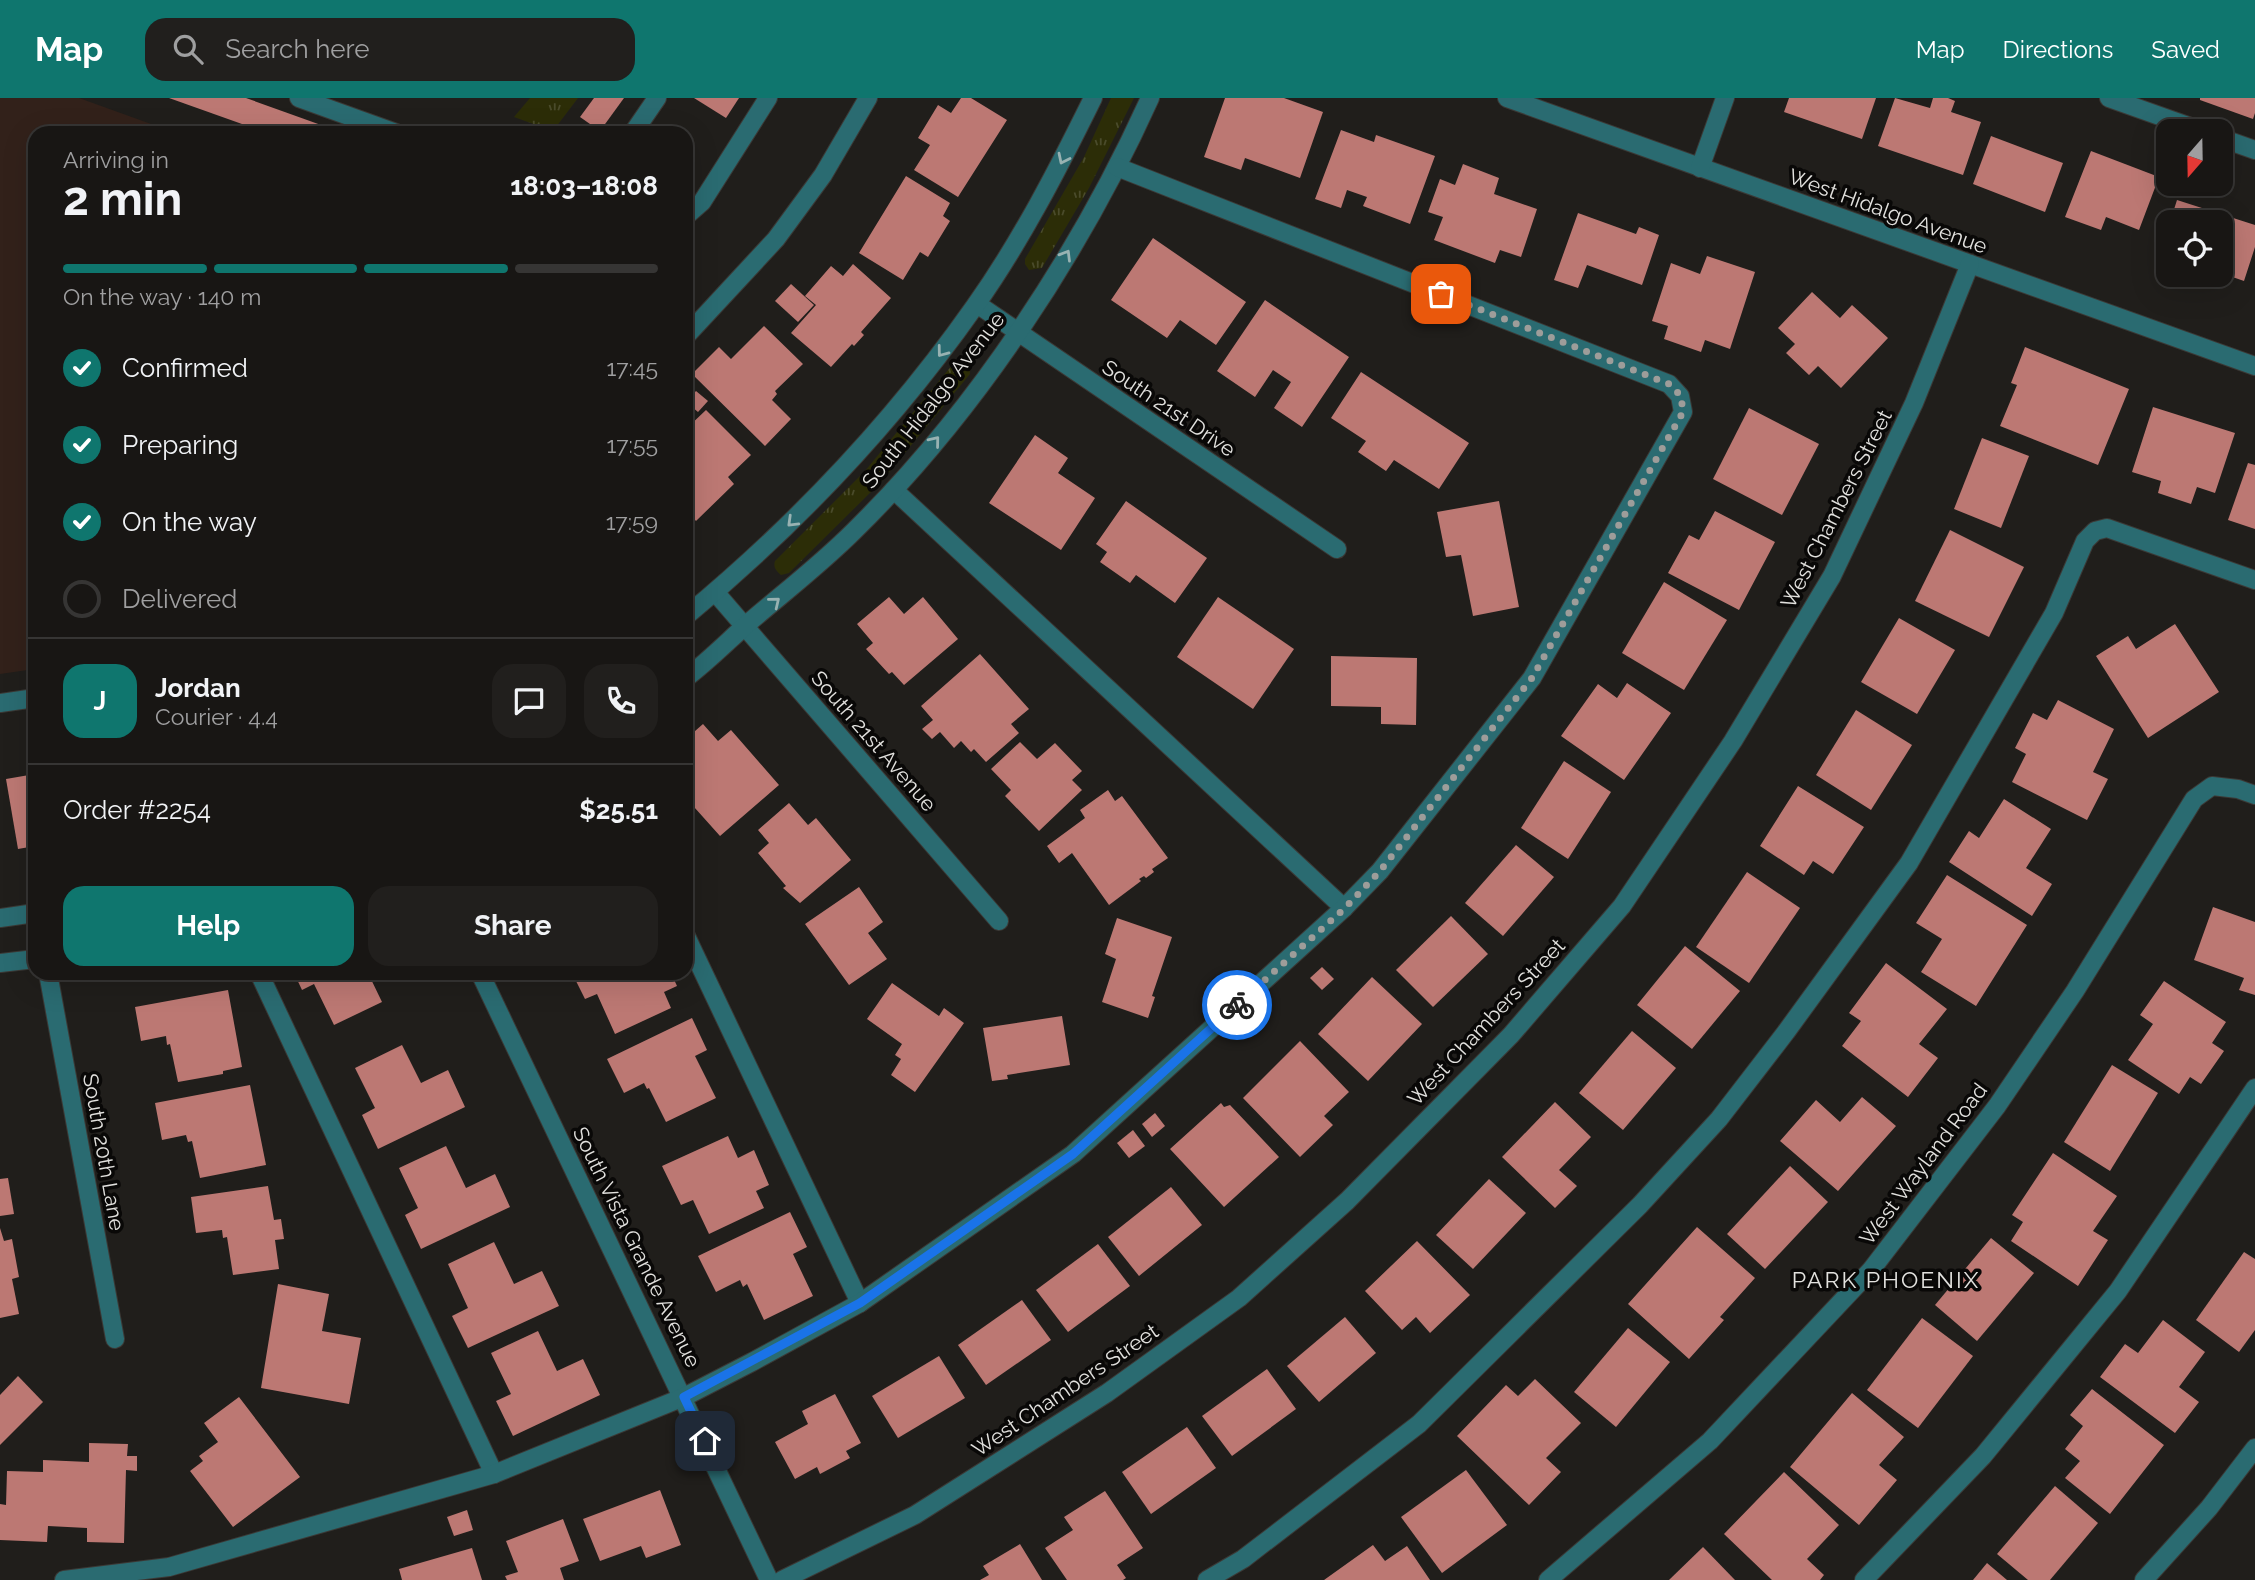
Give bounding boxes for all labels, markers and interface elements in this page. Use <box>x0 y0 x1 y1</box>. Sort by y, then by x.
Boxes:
search box <box>145 18 635 81</box>
text: Map <box>35 30 103 69</box>
icon: search <box>169 30 207 68</box>
text: Search here <box>225 34 370 64</box>
text: Map <box>1916 35 1965 64</box>
text: Directions <box>2003 35 2113 64</box>
text: Saved <box>2151 35 2220 64</box>
north arrow <box>2156 119 2233 196</box>
map controls <box>2156 119 2233 287</box>
text: Arriving in <box>63 146 169 173</box>
one-way arrow <box>1057 152 1071 164</box>
street label: West Hidalgo Avenue <box>1785 163 1991 259</box>
text: 18:03–18:08 <box>510 171 658 201</box>
text: 2 min <box>63 172 182 226</box>
button: locate <box>2156 210 2233 287</box>
one-way arrow <box>1058 250 1071 263</box>
pin <box>1411 264 1471 324</box>
icon: bag <box>1422 275 1460 313</box>
text: On the way · 140 m <box>63 283 261 310</box>
street label: South Hidalgo Avenue <box>856 307 1010 493</box>
one-way arrow <box>938 344 950 356</box>
icon: check <box>63 349 101 387</box>
text: Confirmed <box>122 353 248 383</box>
text: 17:45 <box>607 354 658 381</box>
street label: South 21st Drive <box>1098 354 1240 462</box>
street label: West Chambers Street <box>1775 406 1897 612</box>
icon: check <box>63 426 101 464</box>
text: Preparing <box>122 430 238 460</box>
text: 17:55 <box>607 431 658 458</box>
one-way arrow <box>927 436 939 449</box>
icon: check <box>63 503 101 541</box>
text: On the way <box>122 507 257 537</box>
text: 17:59 <box>606 508 658 535</box>
one-way arrow <box>787 514 800 527</box>
text: Delivered <box>122 584 237 614</box>
one-way arrow <box>767 597 779 610</box>
button: chat <box>492 664 566 738</box>
button: phone <box>584 664 658 738</box>
street label: South 21st Avenue <box>806 666 942 816</box>
text: Jordan <box>155 673 241 703</box>
text: J <box>94 686 106 716</box>
text: Courier · 4.4 <box>155 703 278 730</box>
text: Order #2254 <box>63 795 211 825</box>
text: $25.51 <box>579 795 658 825</box>
button: Help <box>63 886 354 966</box>
button: Share <box>368 886 658 966</box>
street label: West Chambers Street <box>1402 933 1570 1111</box>
courier <box>1202 970 1272 1040</box>
icon: bike <box>1218 986 1256 1024</box>
street label: South 20th Lane <box>78 1072 130 1232</box>
street label: West Wayland Road <box>1854 1078 1992 1250</box>
street label: South Vista Grande Avenue <box>568 1123 706 1371</box>
district label: PARK PHOENIX <box>1792 1266 1980 1293</box>
street label: West Chambers Street <box>967 1318 1163 1462</box>
pin <box>675 1411 735 1471</box>
icon: home <box>686 1422 724 1460</box>

